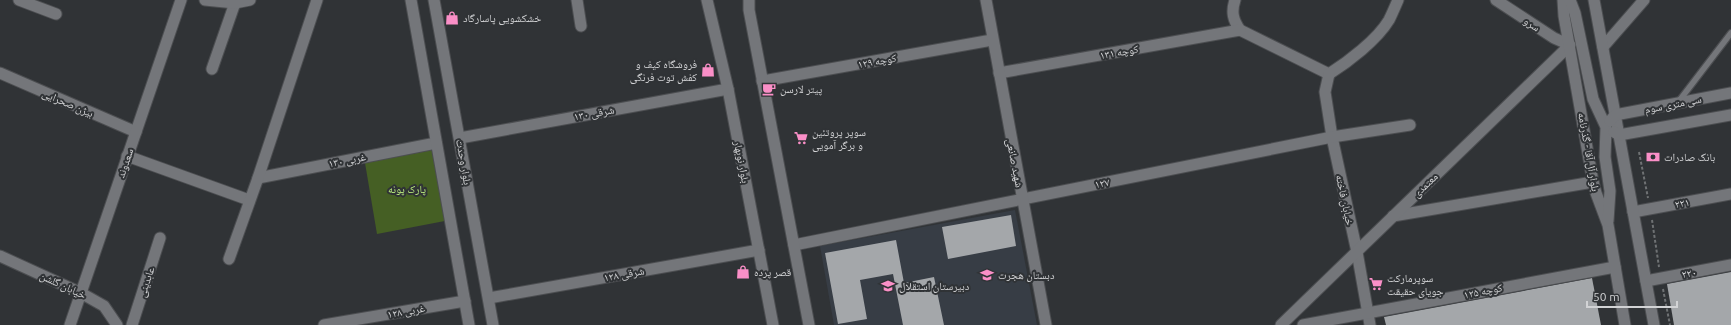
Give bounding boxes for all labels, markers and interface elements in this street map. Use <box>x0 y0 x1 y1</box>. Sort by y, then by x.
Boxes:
shop icon: خشکشویی پاسارگاد <box>444 10 460 26</box>
place label: خشکشویی پاسارگاد <box>463 12 541 25</box>
street label: سرو <box>1522 14 1542 34</box>
street label: کوچه ۱۳۱ <box>1099 43 1140 62</box>
street label: کوچه ۱۲۹ <box>857 52 898 71</box>
place label: فروشگاه کیف و کفش توت فرنگی <box>630 58 697 84</box>
shop icon: فروشگاه کیف و کفش توت فرنگی <box>700 62 716 78</box>
cafe icon: پیتر لارسن <box>761 81 777 97</box>
place label: پیتر لارسن <box>780 83 822 96</box>
street label: بیژن صحرایی <box>40 87 96 120</box>
street label: سی متری سوم <box>1643 93 1703 116</box>
street label: ۱۳۰ شرقی <box>573 104 616 123</box>
street label: بلوار آل آقا - گذرنامه <box>1575 112 1602 193</box>
place label: سوپر پروتئین و برگر آمویی <box>812 126 866 152</box>
supermarket icon: سوپر پروتئین و برگر آمویی <box>793 130 809 146</box>
street label: شهید صانعی <box>1003 137 1026 189</box>
street label: بلوار وحدت <box>454 138 474 186</box>
street label: بلوار نوبهار <box>732 139 752 184</box>
street label: سعدوند <box>114 147 136 179</box>
bank icon: بانک صادرات <box>1645 149 1661 165</box>
street label: ۱۳۰ غربی <box>327 150 367 170</box>
place label: بانک صادرات <box>1664 151 1715 163</box>
street label: معتمدی <box>1410 170 1441 200</box>
street label: خیابان فاخته <box>1333 173 1356 227</box>
street label: ۱۲۷ <box>1094 176 1110 190</box>
park label: پارک پونه <box>388 183 426 196</box>
street label: ۲۲۱ <box>1674 196 1690 210</box>
shop icon: قصر پرده <box>735 264 751 280</box>
street label: عابدینی <box>135 265 158 299</box>
street label: ۱۲۸ شرقی <box>603 265 646 284</box>
place label: قصر پرده <box>754 266 792 279</box>
street label: ۲۲۰ <box>1681 266 1697 280</box>
school or university icon: دبستان هجرت <box>979 267 995 283</box>
street label: خیابان گلشن <box>38 269 88 302</box>
place label: دبستان هجرت <box>998 269 1055 282</box>
place label: سوپرمارکت جویای حقیقت <box>1387 272 1443 298</box>
supermarket icon: سوپرمارکت جویای حقیقت <box>1368 276 1384 292</box>
school or university icon: دبیرستان استقلال <box>880 278 896 294</box>
place label: دبیرستان استقلال <box>899 280 970 293</box>
street label: کوچه ۱۲۵ <box>1463 281 1504 301</box>
scale bar <box>1587 283 1677 309</box>
text: 50 m <box>1593 290 1620 303</box>
street label: ۱۲۸ غربی <box>386 302 426 321</box>

